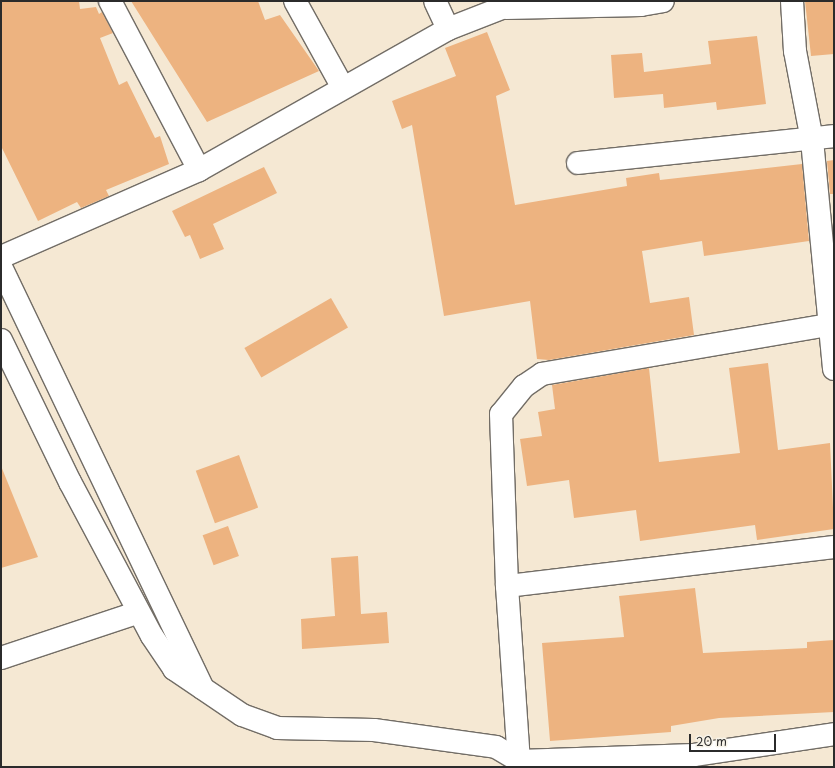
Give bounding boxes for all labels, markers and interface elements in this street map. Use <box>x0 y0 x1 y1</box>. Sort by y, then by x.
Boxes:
scale bar <box>691 726 778 752</box>
text: 20 m <box>696 732 727 750</box>

